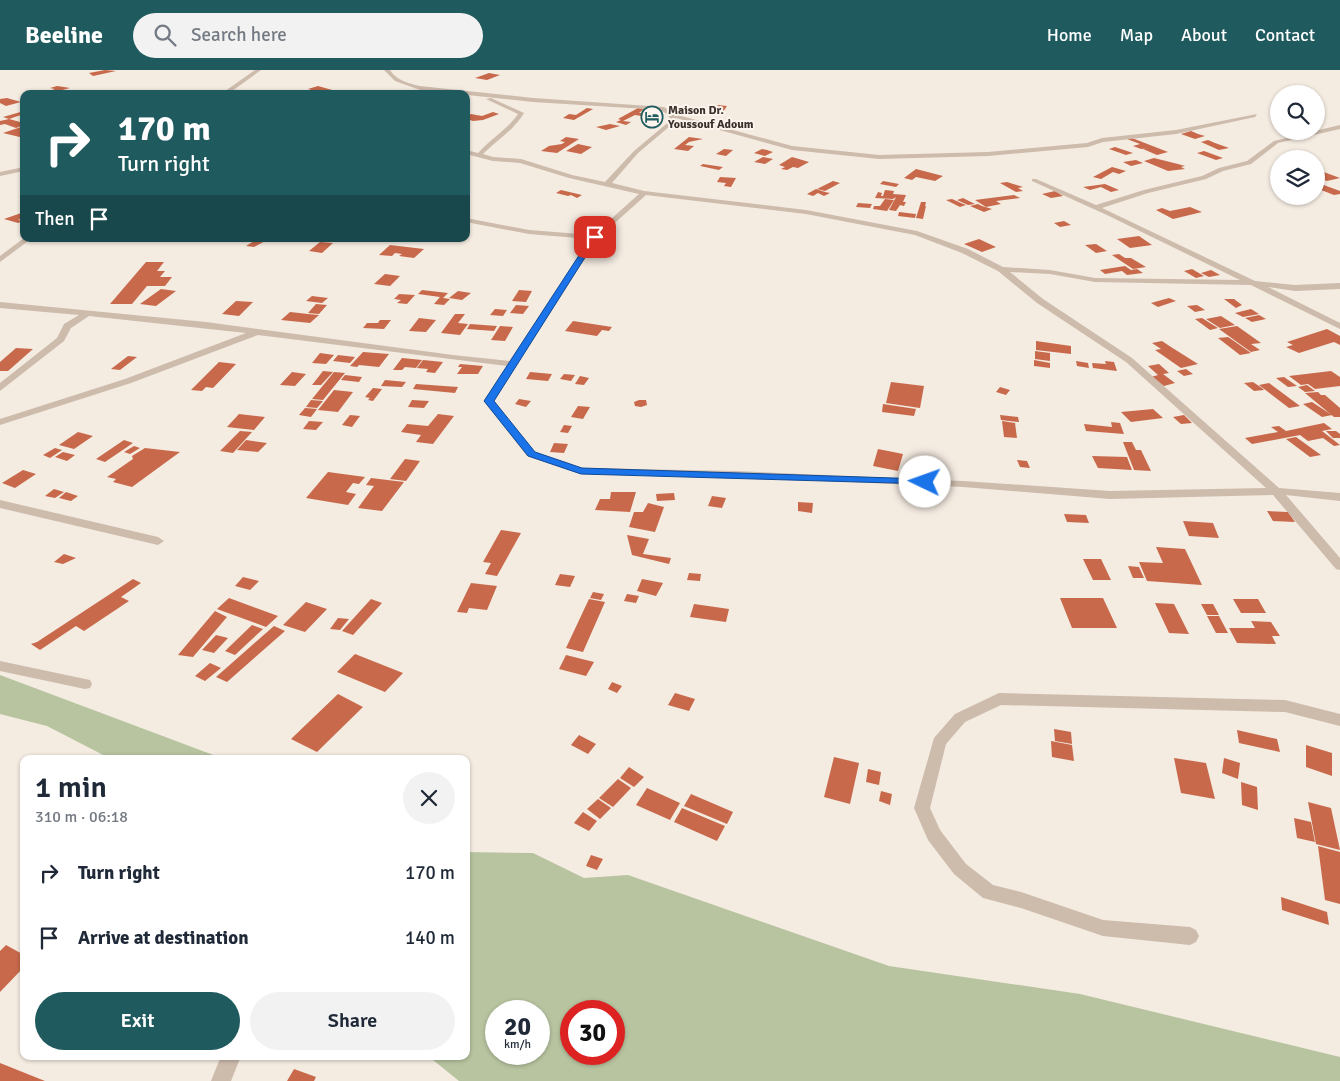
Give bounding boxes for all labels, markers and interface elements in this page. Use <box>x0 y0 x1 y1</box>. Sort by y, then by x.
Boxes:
search box <box>133 13 483 58</box>
text: Beeline <box>25 20 103 50</box>
icon: search <box>151 21 179 49</box>
text: Search here <box>191 23 287 47</box>
text: Home <box>1047 24 1092 46</box>
text: Map <box>1120 24 1153 46</box>
text: About <box>1181 24 1227 46</box>
text: Contact <box>1255 24 1315 46</box>
map controls <box>1270 85 1325 205</box>
button: search <box>1270 85 1325 140</box>
place label: Maison Dr. Youssouf Adoum <box>667 103 754 132</box>
hotel icon: Maison Dr. Youssouf Adoum <box>640 105 664 129</box>
text: 170 m <box>118 107 211 150</box>
icon: right <box>35 110 100 175</box>
text: Turn right <box>118 150 210 177</box>
button: layers <box>1270 150 1325 205</box>
icon: arrive <box>85 205 113 233</box>
text: Then <box>35 207 75 231</box>
pin <box>574 216 616 258</box>
icon: arrive <box>581 223 609 251</box>
position arrow <box>898 455 950 507</box>
text: 1 min <box>35 769 107 806</box>
button: close <box>403 772 455 824</box>
text: 310 m · 06:18 <box>35 807 128 827</box>
icon: right <box>35 859 63 887</box>
text: Turn right <box>78 861 160 885</box>
text: 170 m <box>405 861 455 885</box>
icon: arrive <box>35 924 63 952</box>
text: Arrive at destination <box>78 926 249 950</box>
text: 140 m <box>405 926 455 950</box>
button: Exit <box>35 992 240 1050</box>
button: Share <box>250 992 455 1050</box>
speed limit sign: 30 <box>560 1000 625 1065</box>
text: 20 <box>504 1011 531 1042</box>
text: km/h <box>504 1037 531 1052</box>

